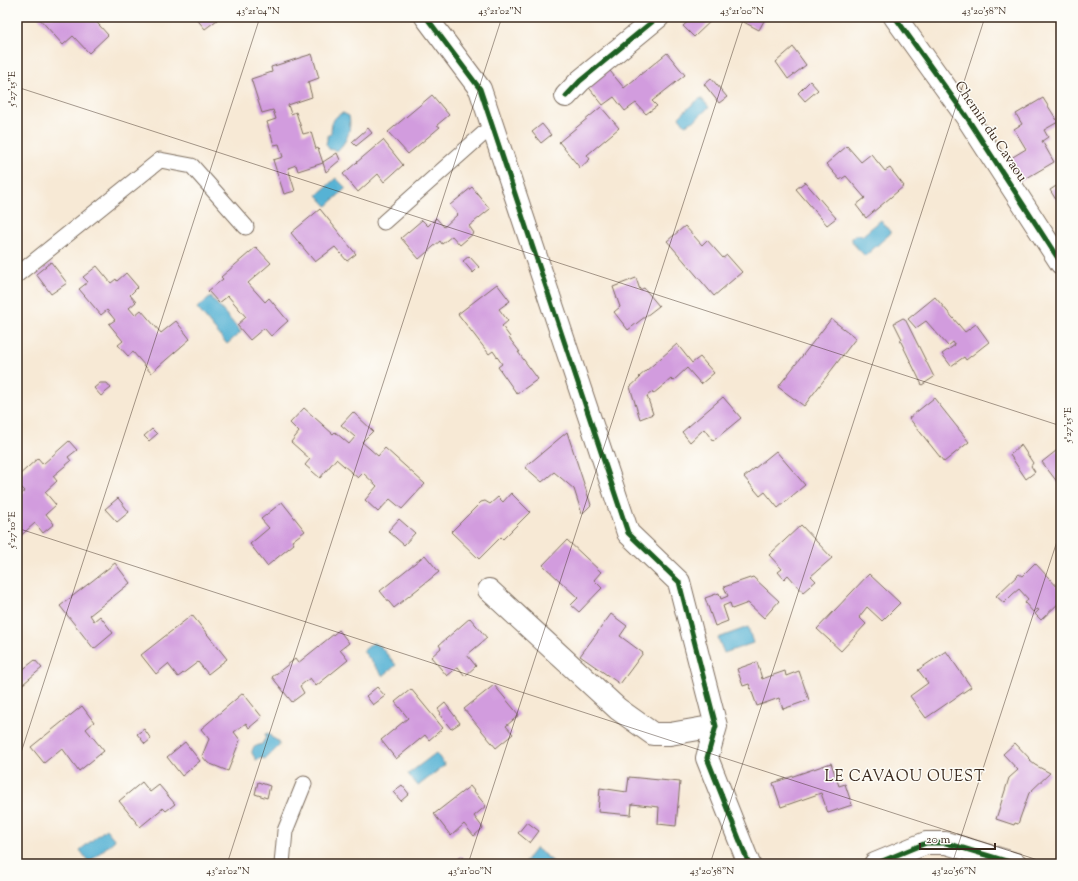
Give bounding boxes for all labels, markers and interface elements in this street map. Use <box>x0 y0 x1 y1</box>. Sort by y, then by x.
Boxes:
text: 43°21'04"N <box>236 4 280 19</box>
text: 43°21'02"N <box>478 4 522 19</box>
text: 43°21'00"N <box>720 4 764 19</box>
text: 43°20'58"N <box>962 4 1006 19</box>
text: 5°27'15"E <box>5 71 20 108</box>
street label: Chemin du Cavaou <box>949 77 1031 187</box>
text: 5°27'15"E <box>1061 407 1076 444</box>
text: 5°27'10"E <box>5 512 20 549</box>
district label: LE CAVAOU OUEST <box>824 767 986 788</box>
scale bar <box>920 825 995 851</box>
text: 20 m <box>926 831 951 849</box>
text: 43°21'02"N <box>206 864 250 879</box>
text: 43°21'00"N <box>448 864 492 879</box>
text: 43°20'58"N <box>690 864 734 879</box>
text: 43°20'56"N <box>932 864 976 879</box>

